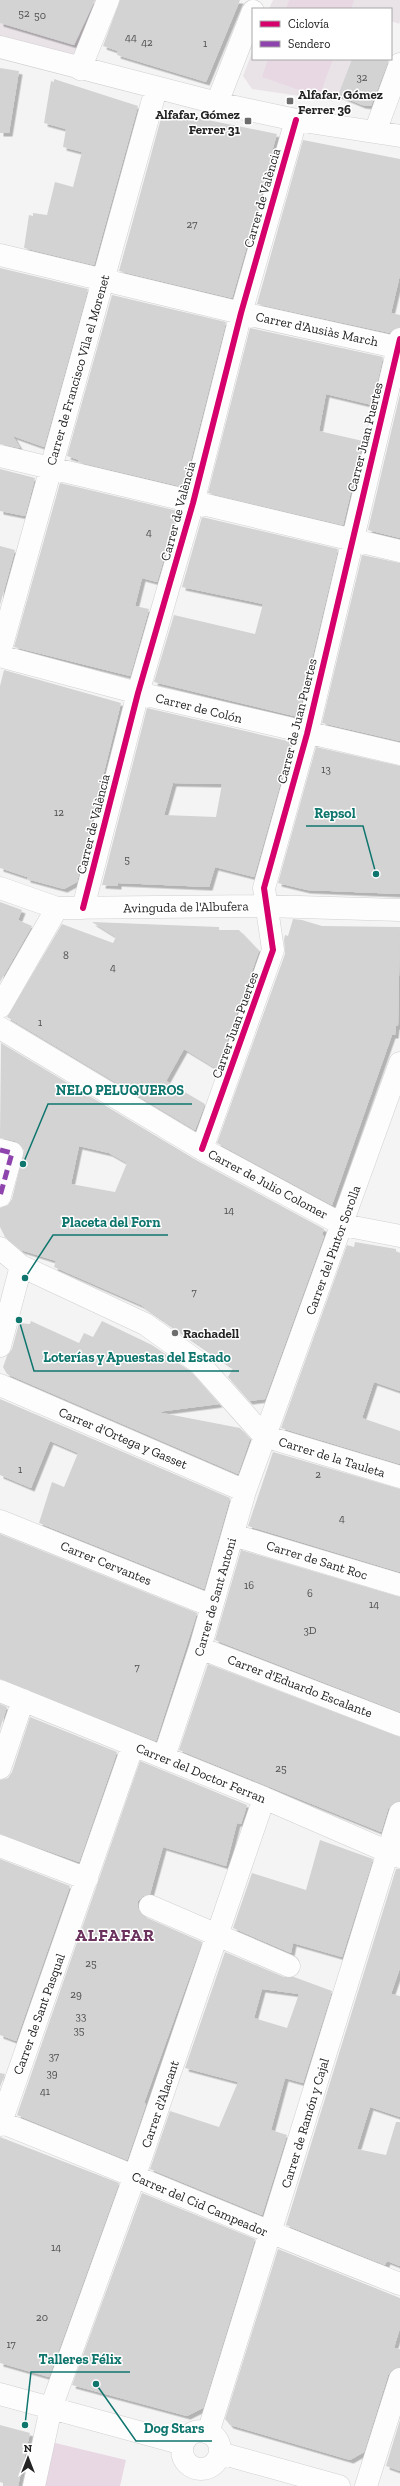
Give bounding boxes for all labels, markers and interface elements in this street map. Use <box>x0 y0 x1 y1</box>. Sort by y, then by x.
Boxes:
house number: 52 <box>18 7 30 20</box>
legend <box>252 8 392 60</box>
house number: 50 <box>34 9 46 22</box>
text: Ciclovía <box>288 17 329 31</box>
house number: 44 <box>125 31 137 44</box>
house number: 42 <box>141 36 153 49</box>
house number: 1 <box>203 37 208 50</box>
text: Sendero <box>288 37 330 51</box>
house number: 32 <box>356 71 368 84</box>
place label: Alfafar, Gómez Ferrer 36 <box>298 87 383 117</box>
marker: Alfafar, Gómez Ferrer 36 <box>285 96 295 106</box>
place label: Alfafar, Gómez Ferrer 31 <box>155 107 241 137</box>
marker: Alfafar, Gómez Ferrer 31 <box>243 116 253 126</box>
street label: Carrer de València <box>241 146 284 249</box>
house number: 27 <box>187 218 197 231</box>
street label: Carrer de Francisco Vila el Morenet <box>44 273 113 467</box>
street label: Carrer d'Ausiàs March <box>254 309 380 349</box>
street label: Carrer Juan Puertes <box>344 380 386 493</box>
street label: Carrer de València <box>157 459 199 562</box>
house number: 4 <box>146 526 152 539</box>
street label: Carrer de Juan Puertes <box>274 657 320 785</box>
street label: Carrer de Colón <box>154 690 244 726</box>
house number: 13 <box>321 763 331 776</box>
street label: Carrer de València <box>73 772 113 876</box>
callout: Repsol <box>306 800 363 826</box>
text: Repsol <box>314 805 356 822</box>
house number: 12 <box>54 806 64 819</box>
house number: 5 <box>124 853 130 866</box>
street label: Avinguda de l'Albufera <box>123 898 250 916</box>
house number: 8 <box>63 949 69 962</box>
house number: 4 <box>110 961 116 974</box>
street label: Carrer Juan Puertes <box>209 969 261 1080</box>
house number: 1 <box>38 1016 43 1029</box>
callout: NELO PELUQUEROS <box>48 1078 192 1104</box>
text: NELO PELUQUEROS <box>56 1082 184 1099</box>
street label: Carrer de Julio Colomer <box>206 1146 330 1222</box>
street label: Carrer del Pintor Sorolla <box>303 1183 364 1317</box>
house number: 14 <box>224 1204 234 1217</box>
callout: Placeta del Forn <box>53 1209 168 1235</box>
text: Placeta del Forn <box>62 1214 161 1231</box>
house number: 7 <box>191 1286 197 1299</box>
place label: Rachadell <box>183 1326 240 1341</box>
marker: Rachadell <box>170 1328 180 1338</box>
callout: Loterías y Apuestas del Estado <box>34 1345 239 1371</box>
text: Loterías y Apuestas del Estado <box>43 1349 231 1366</box>
street label: Carrer d'Ortega y Gasset <box>56 1404 190 1472</box>
street label: Carrer de la Tauleta <box>277 1434 388 1481</box>
house number: 1 <box>18 1463 23 1476</box>
house number: 2 <box>315 1468 321 1481</box>
house number: 4 <box>339 1512 345 1525</box>
street label: Carrer de Sant Antoni <box>191 1536 239 1658</box>
street label: Carrer de Sant Roc <box>265 1537 369 1583</box>
street label: Carrer Cervantes <box>58 1538 154 1588</box>
house number: 16 <box>244 1579 254 1592</box>
house number: 6 <box>307 1587 313 1600</box>
house number: 14 <box>369 1598 379 1611</box>
house number: 3D <box>303 1624 317 1637</box>
street label: Carrer d'Eduardo Escalante <box>226 1651 374 1721</box>
house number: 7 <box>134 1661 140 1674</box>
street label: Carrer del Doctor Ferran <box>134 1740 269 1806</box>
house number: 25 <box>275 1762 287 1775</box>
district label: ALFAFAR <box>75 1925 155 1945</box>
street label: Carrer de Sant Pasqual <box>10 1951 68 2077</box>
house number: 25 <box>85 1957 97 1970</box>
house number: 29 <box>70 1988 82 2001</box>
house number: 33 <box>76 2010 86 2023</box>
house number: 35 <box>73 2024 85 2037</box>
house number: 37 <box>49 2050 59 2063</box>
street label: Carrer de Ramón y Cajal <box>278 2056 333 2190</box>
street label: Carrer d'Alacant <box>138 2058 182 2150</box>
house number: 39 <box>46 2067 58 2080</box>
house number: 41 <box>40 2085 51 2098</box>
street label: Carrer del Cid Campeador <box>130 2168 270 2240</box>
house number: 14 <box>51 2241 61 2254</box>
house number: 20 <box>36 2311 48 2324</box>
house number: 17 <box>6 2338 16 2351</box>
callout: Talleres Félix <box>31 2346 130 2372</box>
text: Talleres Félix <box>39 2351 122 2368</box>
callout: Dog Stars <box>136 2415 212 2441</box>
text: Dog Stars <box>144 2420 205 2437</box>
north arrow <box>8 2438 48 2478</box>
text: N <box>24 2442 33 2455</box>

